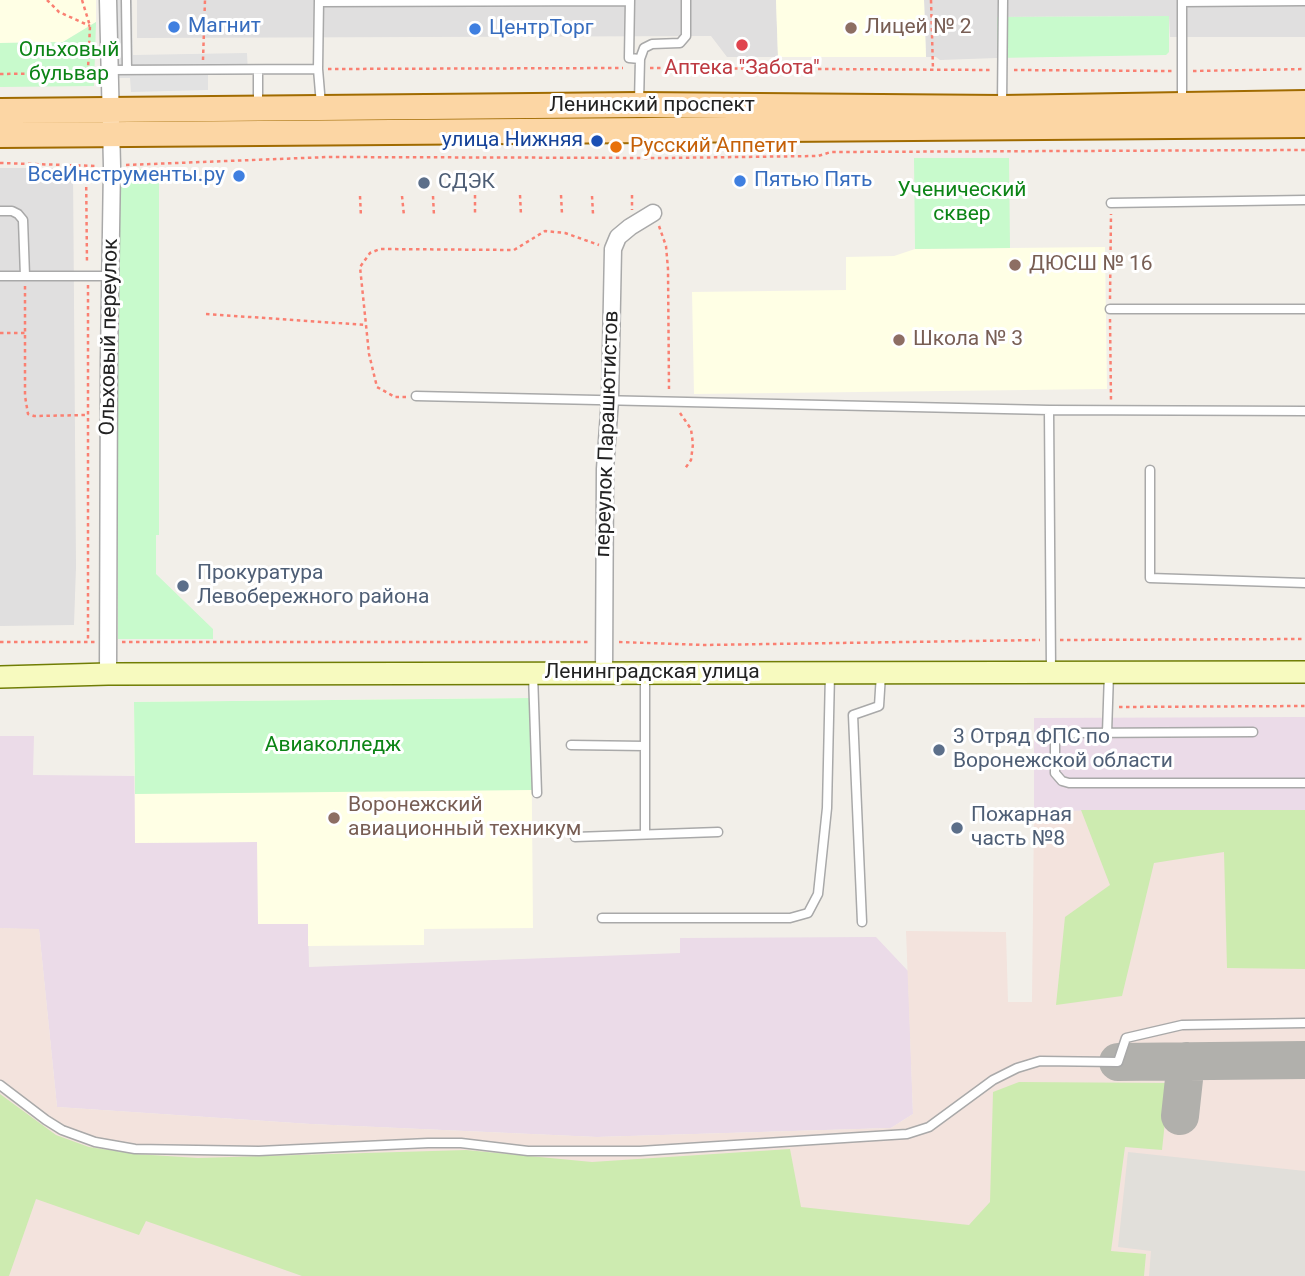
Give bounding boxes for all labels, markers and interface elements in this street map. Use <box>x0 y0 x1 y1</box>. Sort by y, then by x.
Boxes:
place label: Магнит <box>188 14 261 40</box>
place label: Лицей № 2 <box>865 15 972 41</box>
place label: ЦентрТорг <box>489 16 594 42</box>
marker: Магнит <box>166 19 182 35</box>
marker: Лицей № 2 <box>843 20 859 36</box>
marker: ЦентрТорг <box>467 21 483 37</box>
marker: Аптека "Забота" <box>734 37 750 53</box>
park label: Ольховый бульвар <box>19 38 119 88</box>
place label: Аптека "Забота" <box>664 56 820 82</box>
street label: Ленинский проспект <box>549 93 755 119</box>
place label: улица Нижняя <box>442 128 583 154</box>
marker: улица Нижняя <box>589 133 605 149</box>
place label: Русский Аппетит <box>630 134 797 160</box>
marker: Русский Аппетит <box>608 139 624 155</box>
place label: ВсеИнструменты.ру <box>28 163 225 189</box>
marker: ВсеИнструменты.ру <box>231 168 247 184</box>
place label: Пятью Пять <box>754 168 872 194</box>
place label: СДЭК <box>438 170 495 196</box>
marker: Пятью Пять <box>732 173 748 189</box>
marker: СДЭК <box>416 175 432 191</box>
park label: Ученический сквер <box>898 178 1026 228</box>
street label: Ольховый переулок <box>96 238 124 436</box>
place label: ДЮСШ № 16 <box>1029 252 1153 278</box>
marker: ДЮСШ № 16 <box>1007 257 1023 273</box>
street label: переулок Парашютистов <box>591 310 625 558</box>
place label: Школа № 3 <box>913 327 1023 353</box>
marker: Школа № 3 <box>891 332 907 348</box>
place label: Прокуратура Левобережного района <box>197 561 429 611</box>
marker: Прокуратура Левобережного района <box>175 578 191 594</box>
street label: Ленинградская улица <box>544 660 760 686</box>
place label: 3 Отряд ФПС по Воронежской области <box>953 725 1173 775</box>
park label: Авиаколледж <box>265 733 401 759</box>
marker: 3 Отряд ФПС по Воронежской области <box>931 742 947 758</box>
place label: Воронежский авиационный техникум <box>348 793 581 843</box>
place label: Пожарная часть №8 <box>971 803 1072 853</box>
marker: Воронежский авиационный техникум <box>326 810 342 826</box>
marker: Пожарная часть №8 <box>949 820 965 836</box>

